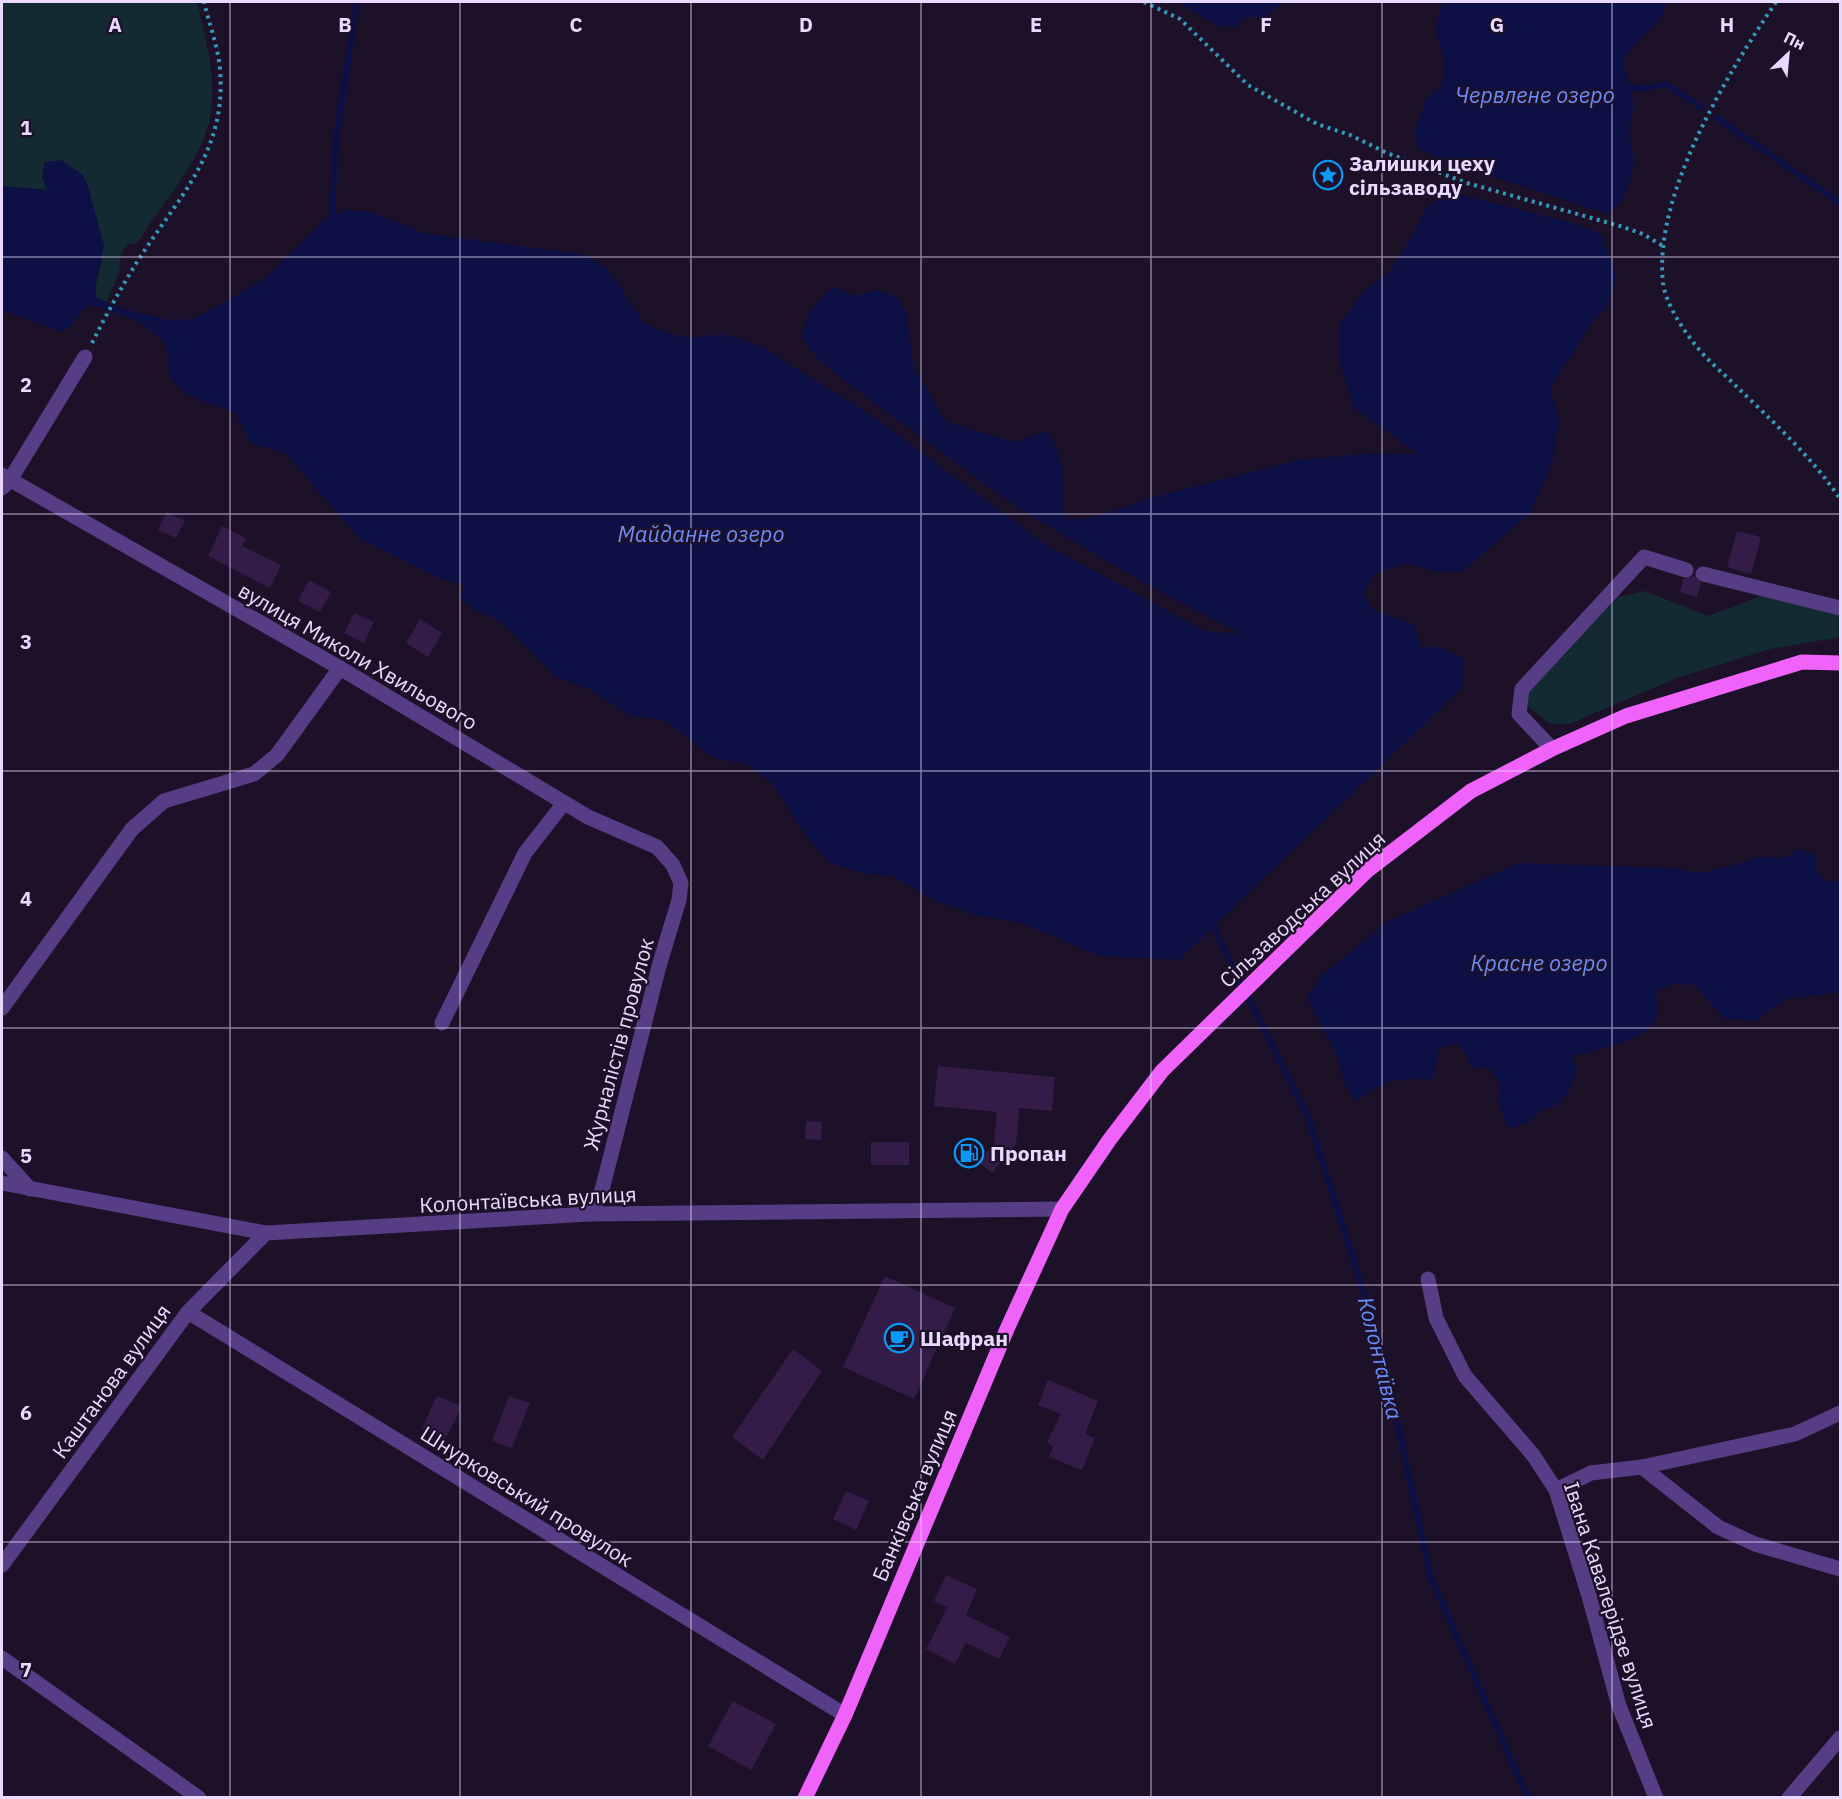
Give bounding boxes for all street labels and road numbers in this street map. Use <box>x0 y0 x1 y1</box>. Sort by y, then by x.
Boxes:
street label: вулиця Миколи Хвильового <box>233 576 483 736</box>
street label: Сільзаводська вулиця <box>1213 825 1391 993</box>
street label: Журналістів провулок <box>576 935 660 1153</box>
street label: Колонтаївська вулиця <box>419 1179 637 1219</box>
street label: Каштанова вулиця <box>46 1298 176 1464</box>
street label: Банківська вулиця <box>865 1405 963 1585</box>
street label: Шнурковський провулок <box>416 1419 638 1573</box>
street label: Івана Кавалерідзе вулиця <box>1558 1478 1664 1732</box>

